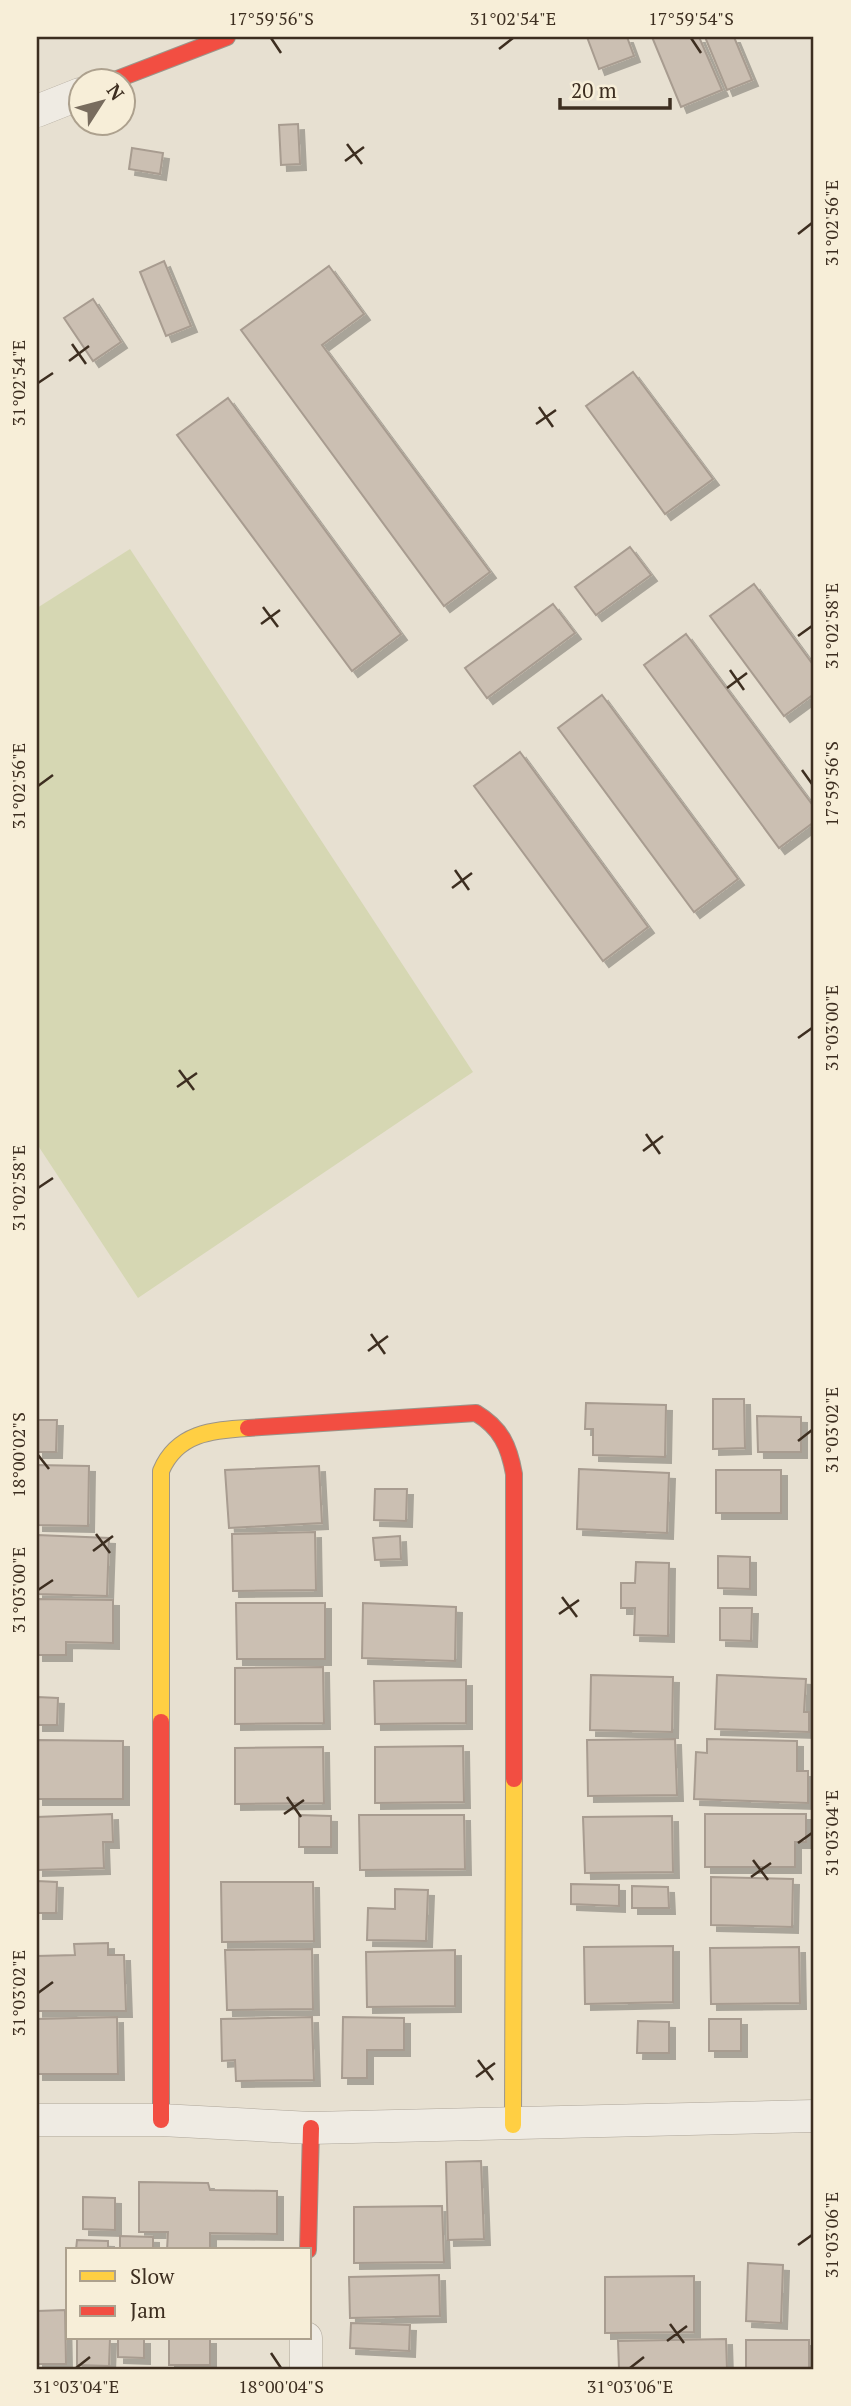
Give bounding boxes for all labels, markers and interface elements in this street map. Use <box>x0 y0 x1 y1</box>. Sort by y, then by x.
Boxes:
text: 17°59'56"S <box>228 6 314 30</box>
text: 31°02'54"E <box>470 6 556 30</box>
text: 17°59'54"S <box>648 6 734 30</box>
north arrow <box>66 66 136 136</box>
scale bar <box>560 66 671 110</box>
text: 20 m <box>571 76 617 104</box>
text: N <box>102 79 131 105</box>
text: 31°02'56"E <box>819 180 843 266</box>
text: 31°02'54"E <box>6 340 30 426</box>
text: 31°02'58"E <box>819 583 843 669</box>
text: 17°59'56"S <box>819 741 843 827</box>
text: 31°02'56"E <box>6 743 30 829</box>
text: 31°03'00"E <box>819 985 843 1071</box>
text: 31°02'58"E <box>6 1145 30 1231</box>
text: 31°03'02"E <box>819 1387 843 1473</box>
text: 18°00'02"S <box>6 1412 30 1498</box>
text: 31°03'00"E <box>6 1547 30 1633</box>
text: 31°03'04"E <box>819 1790 843 1876</box>
text: 31°03'02"E <box>6 1950 30 2036</box>
text: 31°03'06"E <box>819 2192 843 2278</box>
legend <box>66 2248 312 2340</box>
text: Slow <box>130 2262 175 2290</box>
text: Jam <box>130 2296 166 2324</box>
text: 31°03'04"E <box>33 2374 119 2398</box>
text: 18°00'04"S <box>238 2374 324 2398</box>
text: 31°03'06"E <box>587 2374 673 2398</box>

